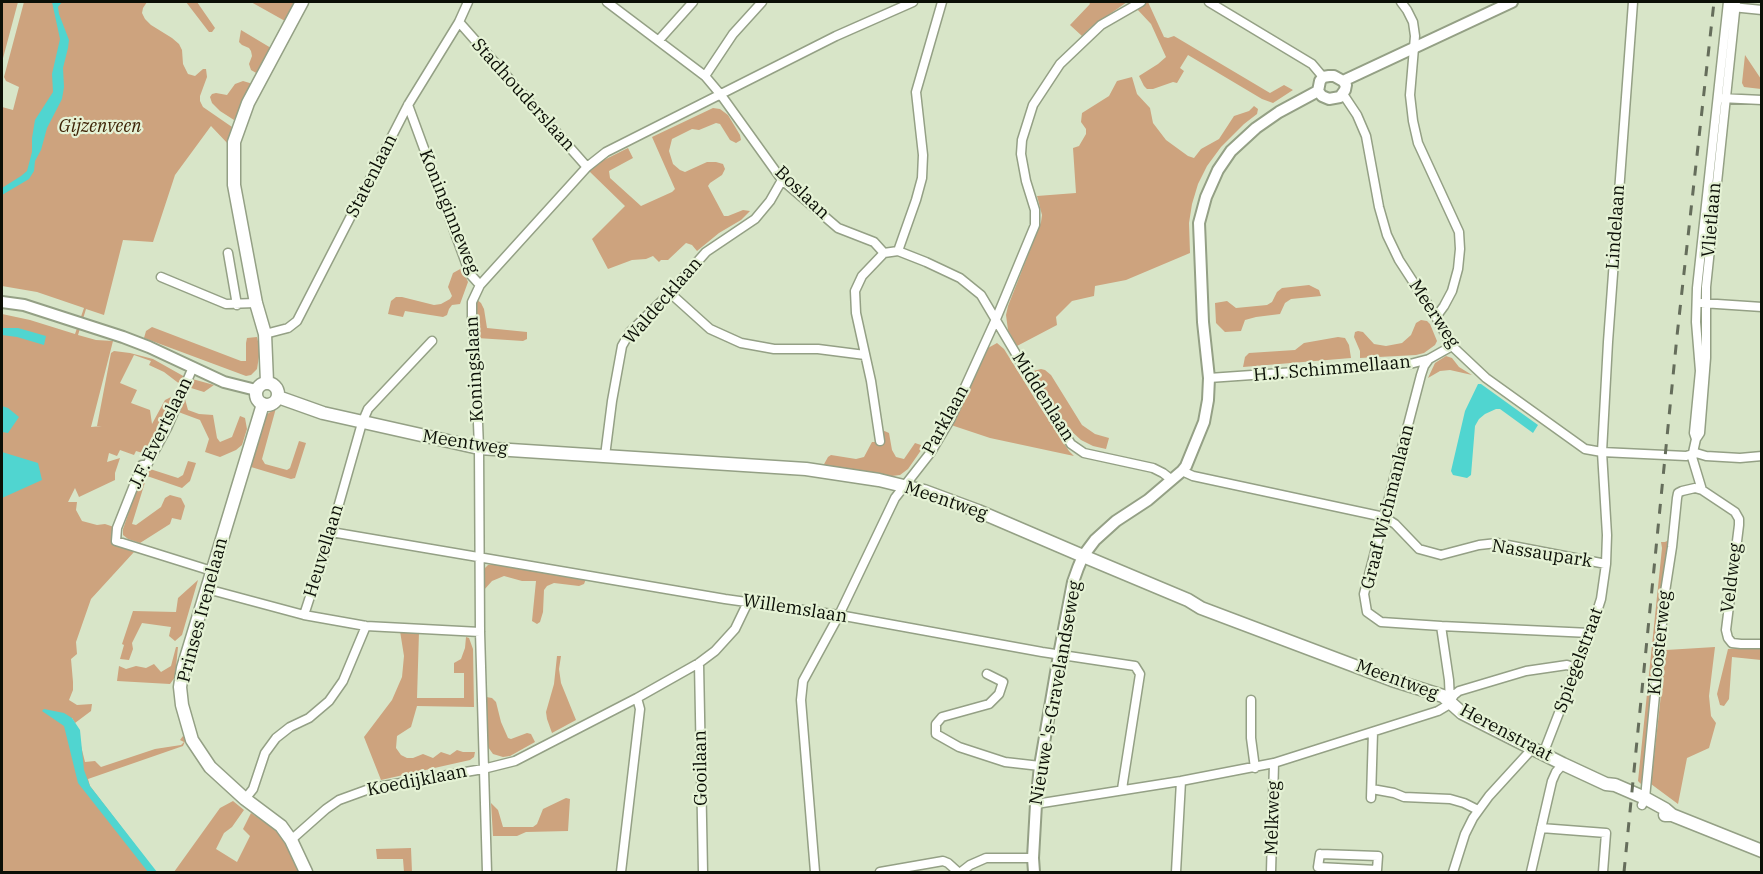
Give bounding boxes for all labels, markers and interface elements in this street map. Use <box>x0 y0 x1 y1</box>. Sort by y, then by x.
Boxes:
street label: Stadhouderslaan <box>467 34 579 156</box>
park label: Gijzenveen <box>59 116 141 138</box>
street label: Statenlaan <box>342 131 402 221</box>
street label: Koninginneweg <box>414 147 484 277</box>
street label: Boslaan <box>770 162 834 224</box>
street label: Vlietlaan <box>1698 181 1726 259</box>
street label: Lindelaan <box>1602 184 1630 270</box>
street label: Waldecklaan <box>619 253 707 349</box>
street label: Meerweg <box>1404 276 1464 352</box>
street label: Koningslaan <box>461 315 489 423</box>
street label: Middenlaan <box>1007 348 1079 446</box>
street label: H.J. Schimmellaan <box>1252 351 1412 387</box>
street label: J.F. Evertslaan <box>125 374 197 492</box>
street label: Parklaan <box>918 382 974 458</box>
street label: Graaf Wichmanlaan <box>1357 422 1419 592</box>
street label: Meentweg <box>421 426 509 460</box>
street label: Meentweg <box>902 477 990 525</box>
street label: Heuvellaan <box>300 502 348 600</box>
street label: Prinses Irenelaan <box>173 535 233 685</box>
street label: Nassaupark <box>1490 535 1594 573</box>
street label: Veldweg <box>1717 542 1747 614</box>
street label: Nieuwe 's-Gravelandseweg <box>1026 579 1086 807</box>
street label: Willemslaan <box>741 590 849 628</box>
street label: Kloosterweg <box>1644 590 1676 696</box>
street label: Spiegelstraat <box>1550 604 1608 716</box>
street label: Meentweg <box>1353 655 1441 705</box>
street label: Herenstraat <box>1456 700 1556 766</box>
street label: Gooilaan <box>690 730 712 806</box>
street label: Koedijklaan <box>365 761 469 801</box>
street label: Melkweg <box>1261 780 1285 856</box>

